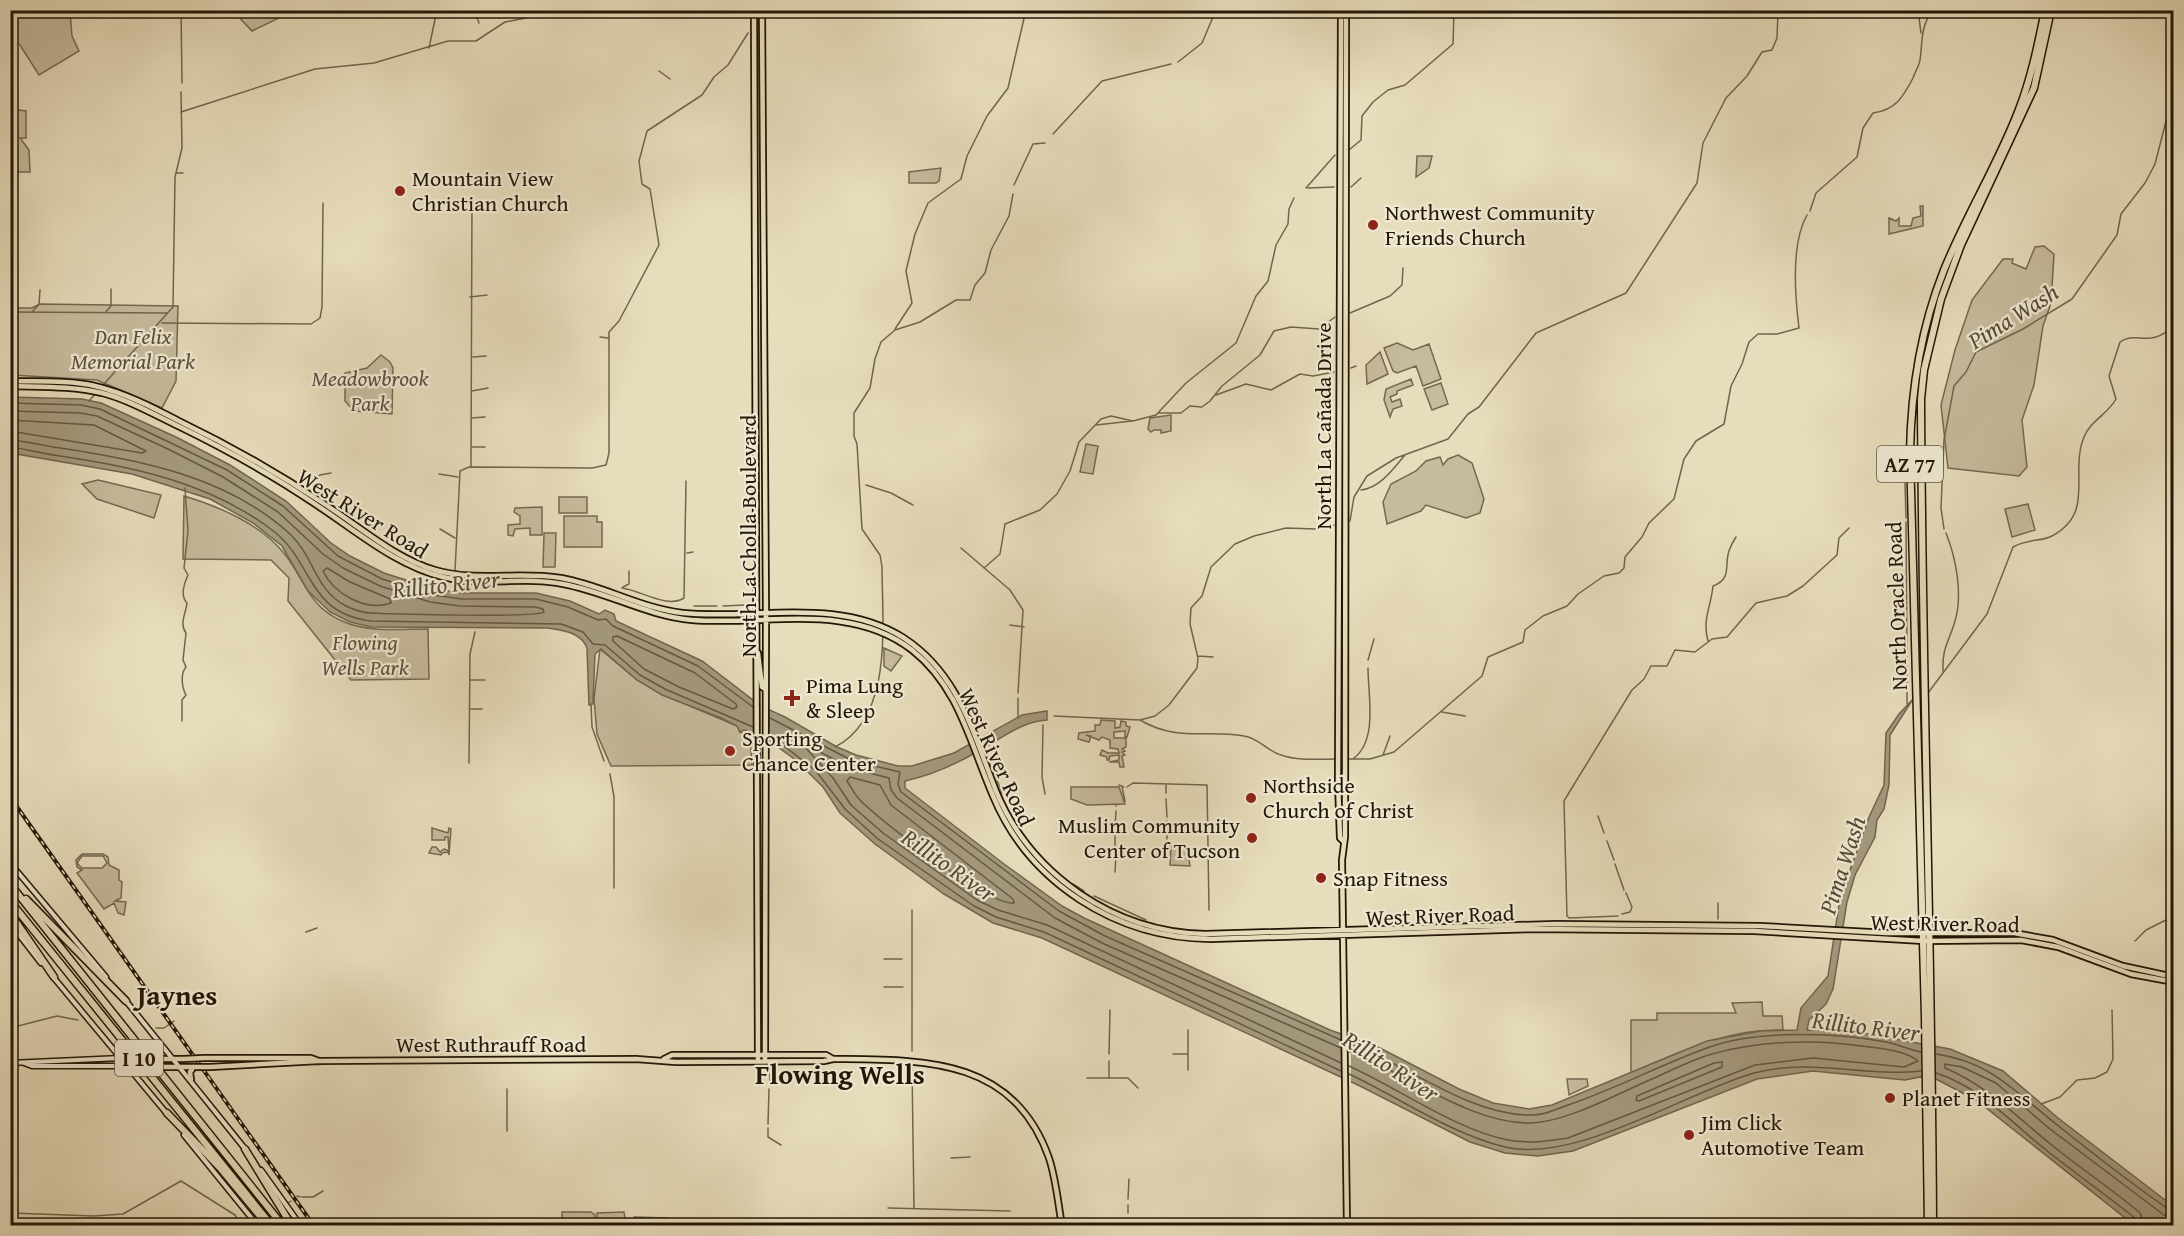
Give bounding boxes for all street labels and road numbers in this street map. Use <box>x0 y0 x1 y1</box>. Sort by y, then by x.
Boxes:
street label: North La Cañada Drive <box>1307 322 1339 530</box>
street label: North La Cholla Boulevard <box>732 415 764 657</box>
road number: AZ 77 <box>1877 446 1943 482</box>
street label: West River Road <box>291 460 435 566</box>
street label: North Oracle Road <box>1877 521 1915 691</box>
street label: West River Road <box>951 683 1043 832</box>
street label: West River Road <box>1365 896 1515 934</box>
street label: West River Road <box>1870 906 2020 940</box>
street label: West Ruthrauff Road <box>396 1028 586 1060</box>
road number: I 10 <box>115 1040 163 1076</box>

